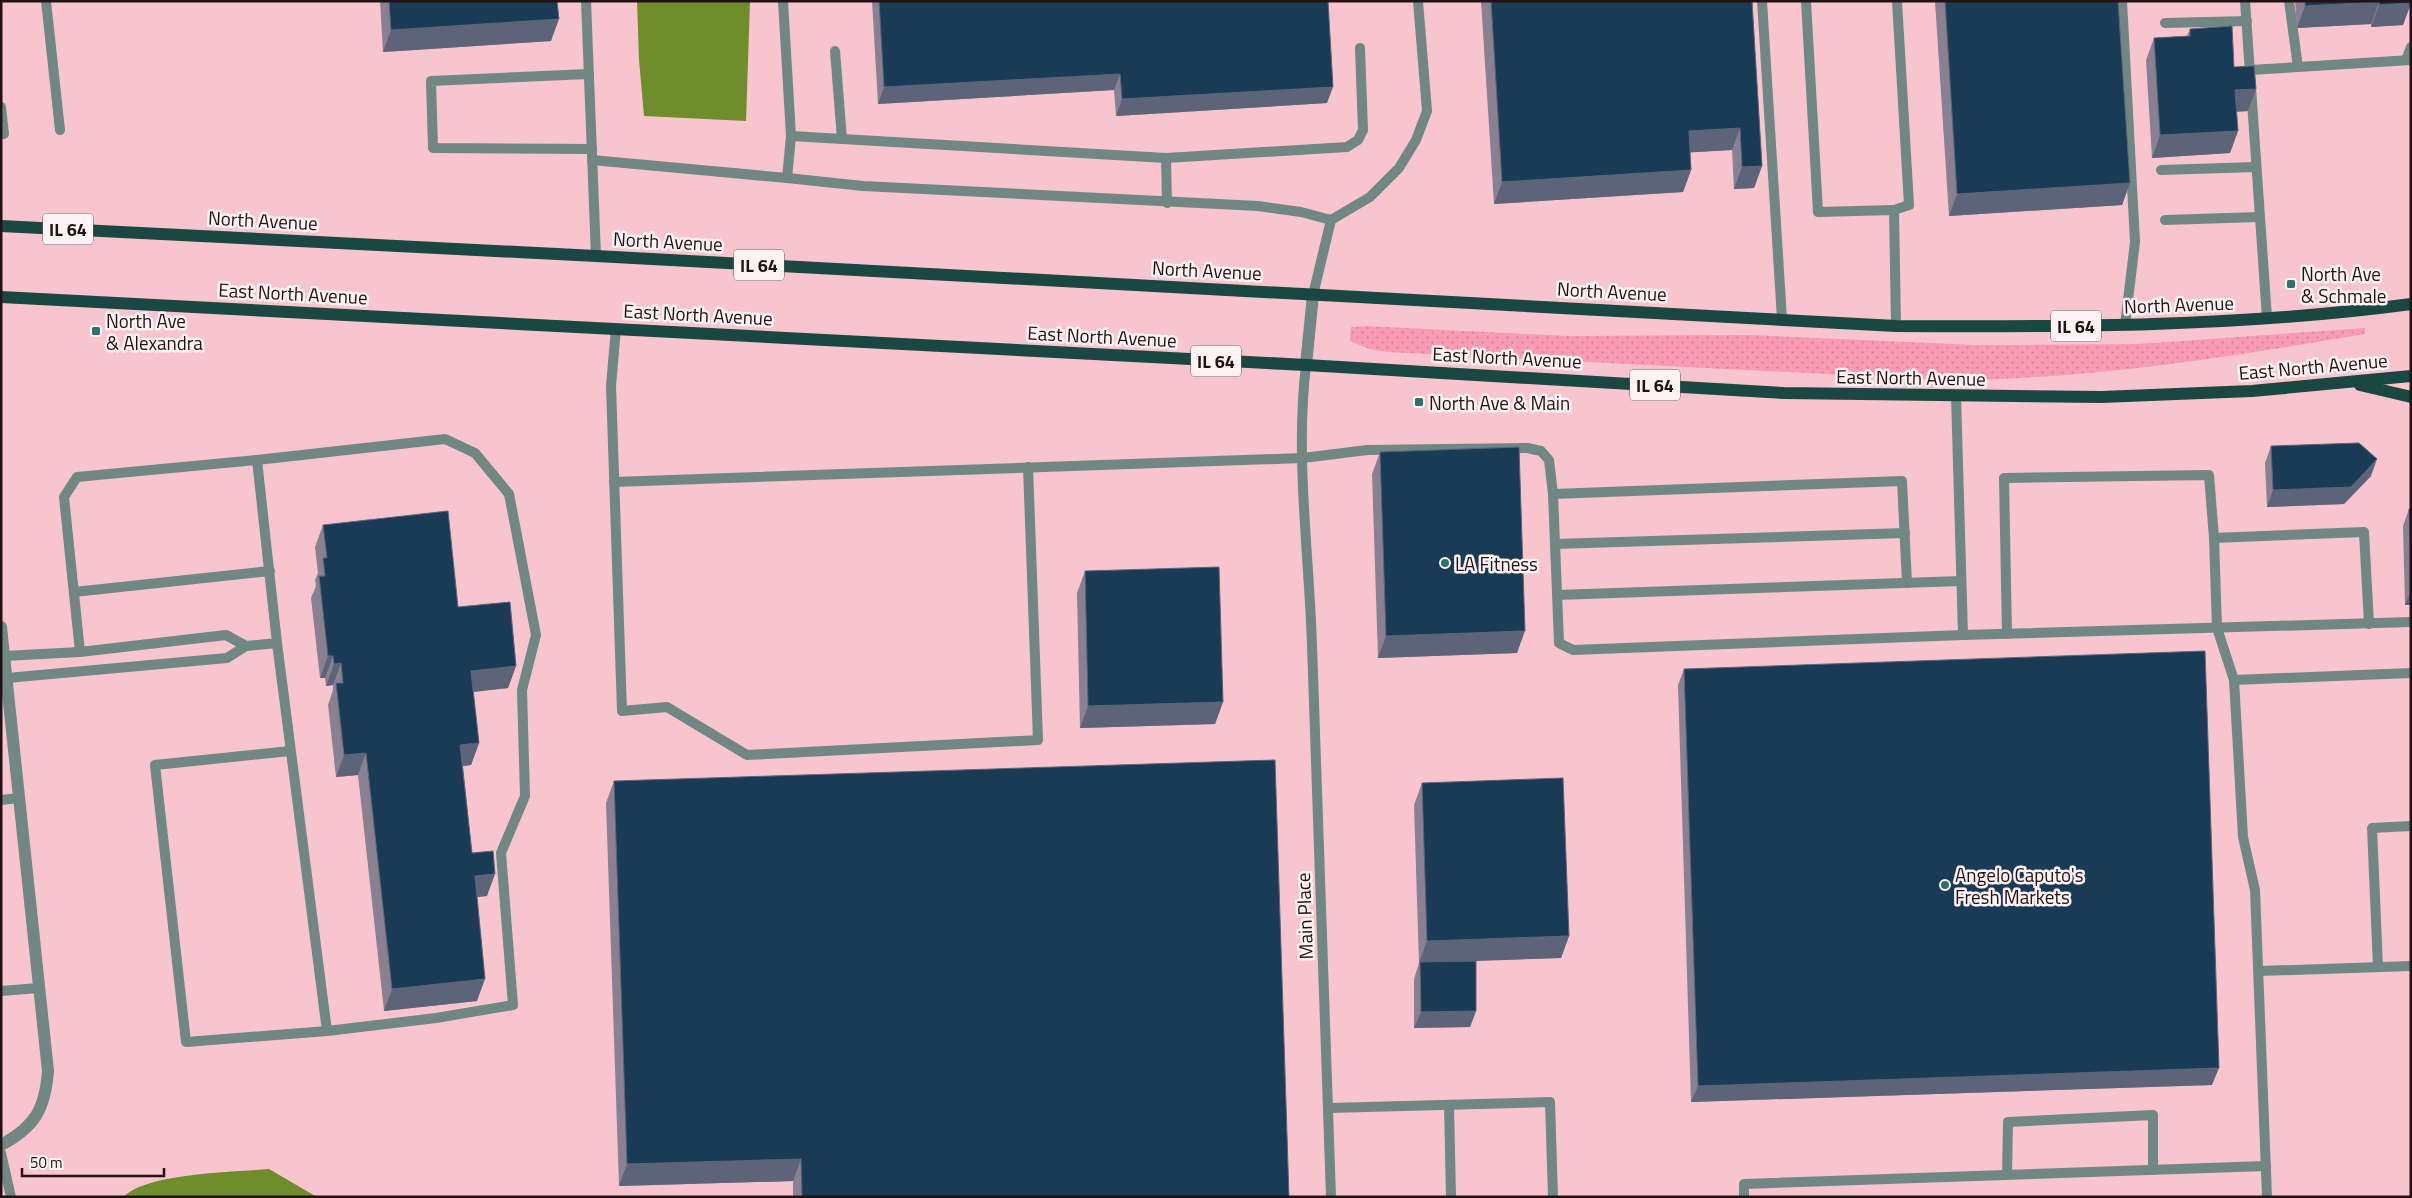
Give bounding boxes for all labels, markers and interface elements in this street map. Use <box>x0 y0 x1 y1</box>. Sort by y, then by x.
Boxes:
street label: North Avenue <box>207 203 319 237</box>
road number: IL 64 <box>43 213 93 244</box>
street label: North Avenue <box>612 224 724 258</box>
road number: IL 64 <box>734 250 784 280</box>
street label: North Avenue <box>1151 253 1263 287</box>
place label: North Ave & Schmale <box>2301 259 2386 310</box>
street label: North Avenue <box>1556 274 1668 308</box>
street label: East North Avenue <box>218 275 368 311</box>
marker: North Ave & Schmale <box>2285 278 2297 290</box>
street label: North Avenue <box>2124 288 2234 320</box>
street label: East North Avenue <box>623 296 773 332</box>
place label: North Ave & Alexandra <box>106 306 203 357</box>
road number: IL 64 <box>2051 310 2101 342</box>
street label: East North Avenue <box>1027 318 1177 354</box>
marker: North Ave & Alexandra <box>90 325 102 337</box>
street label: East North Avenue <box>1432 339 1582 375</box>
street label: East North Avenue <box>2237 345 2389 387</box>
road number: IL 64 <box>1191 346 1241 376</box>
street label: East North Avenue <box>1836 361 1986 393</box>
road number: IL 64 <box>1630 370 1680 400</box>
place label: North Ave & Main <box>1429 388 1570 417</box>
marker: North Ave & Main <box>1413 396 1425 408</box>
place label: LA Fitness <box>1455 549 1538 578</box>
marker: LA Fitness <box>1439 557 1451 569</box>
place label: Angelo Caputo's Fresh Markets <box>1955 860 2084 911</box>
street label: Main Place <box>1288 872 1320 960</box>
marker: Angelo Caputo's Fresh Markets <box>1939 879 1951 891</box>
scale bar <box>22 1146 165 1178</box>
text: 50 m <box>30 1151 63 1174</box>

